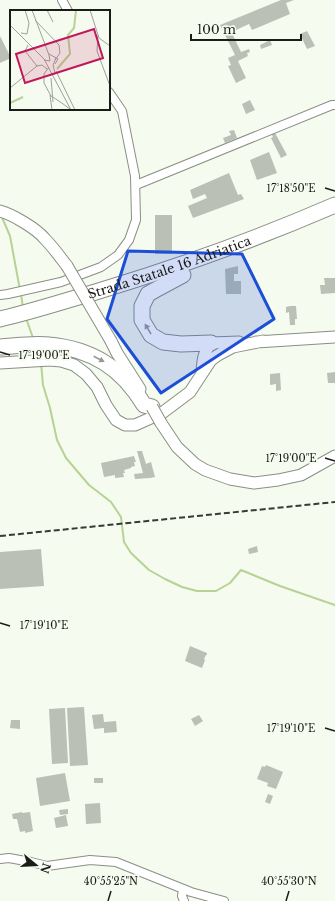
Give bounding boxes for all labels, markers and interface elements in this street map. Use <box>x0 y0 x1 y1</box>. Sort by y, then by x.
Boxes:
inset map <box>10 10 110 110</box>
scale bar <box>191 16 301 42</box>
text: 100 m <box>197 22 236 37</box>
text: 17°18'50"E <box>266 182 316 195</box>
street label: Strada Statale 16 Adriatica <box>85 232 254 303</box>
one-way arrow <box>144 323 151 335</box>
text: 17°19'00"E <box>18 349 70 362</box>
one-way arrow <box>93 356 104 362</box>
text: 17°19'00"E <box>265 452 317 465</box>
text: 17°19'10"E <box>20 619 68 632</box>
text: 17°19'10"E <box>267 722 315 735</box>
north arrow <box>16 845 56 885</box>
text: N <box>37 861 54 876</box>
text: 40°55'25"N <box>84 875 138 888</box>
text: 40°55'30"N <box>261 875 317 888</box>

